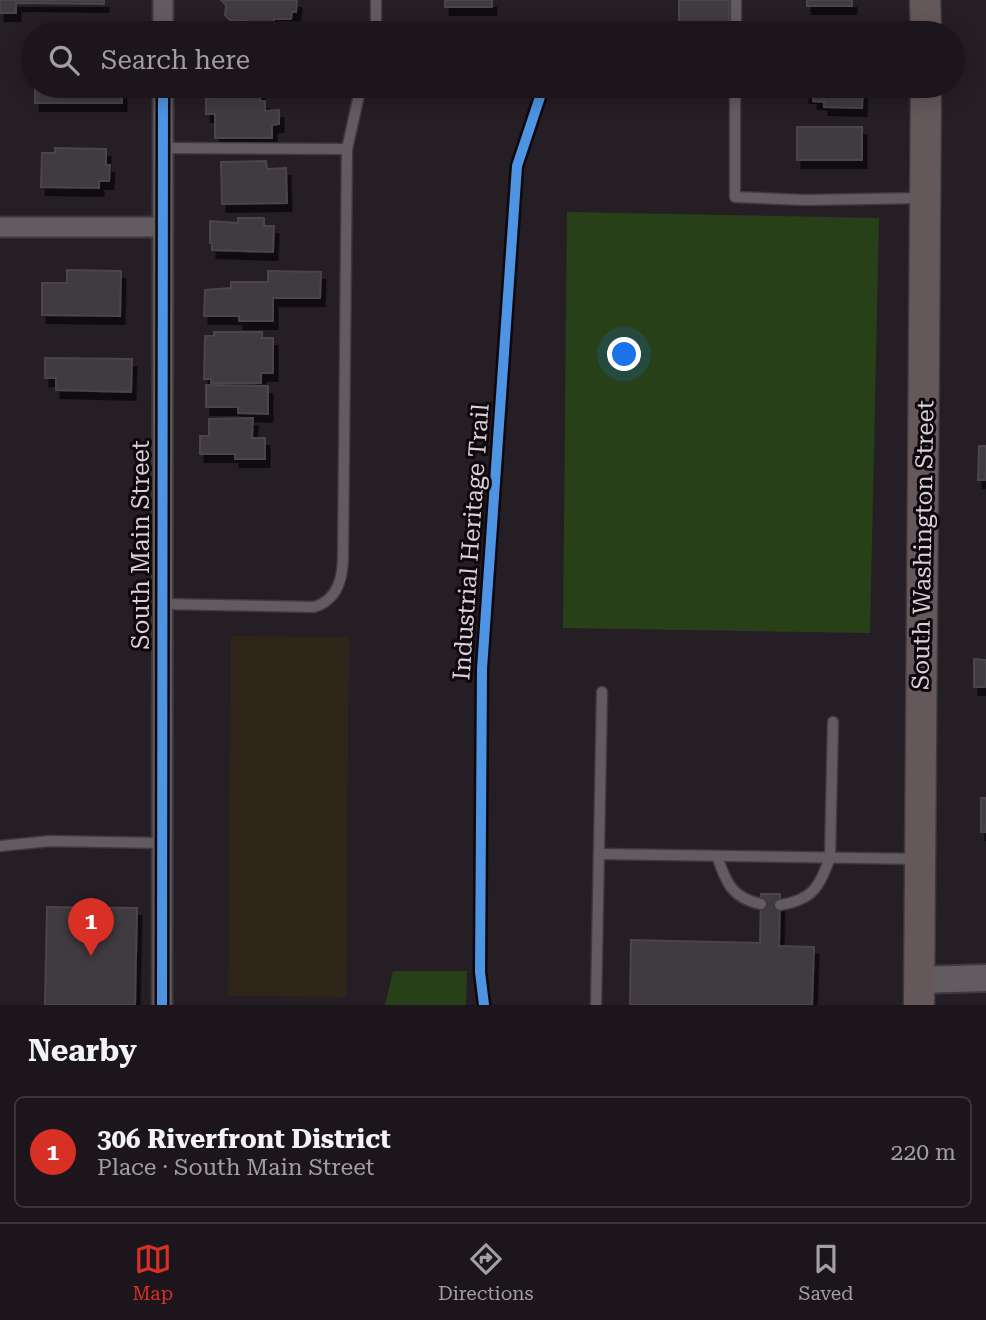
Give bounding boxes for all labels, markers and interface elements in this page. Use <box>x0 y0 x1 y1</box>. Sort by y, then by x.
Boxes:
search box <box>21 21 965 98</box>
icon: search <box>45 41 83 79</box>
text: Search here <box>101 45 250 75</box>
your location <box>607 337 641 371</box>
street label: South Washington Street <box>906 400 940 690</box>
street label: Industrial Heritage Trail <box>447 403 495 681</box>
street label: South Main Street <box>127 440 155 650</box>
pin: 1 <box>68 898 114 956</box>
text: Nearby <box>28 1033 137 1068</box>
text: 306 Riverfront District <box>97 1124 391 1154</box>
text: 1 <box>47 1139 59 1166</box>
text: 220 m <box>891 1139 956 1166</box>
text: Place · South Main Street <box>97 1154 374 1181</box>
tab: Map <box>132 1240 173 1305</box>
tab: Directions <box>438 1240 534 1305</box>
tab: Saved <box>798 1240 854 1305</box>

